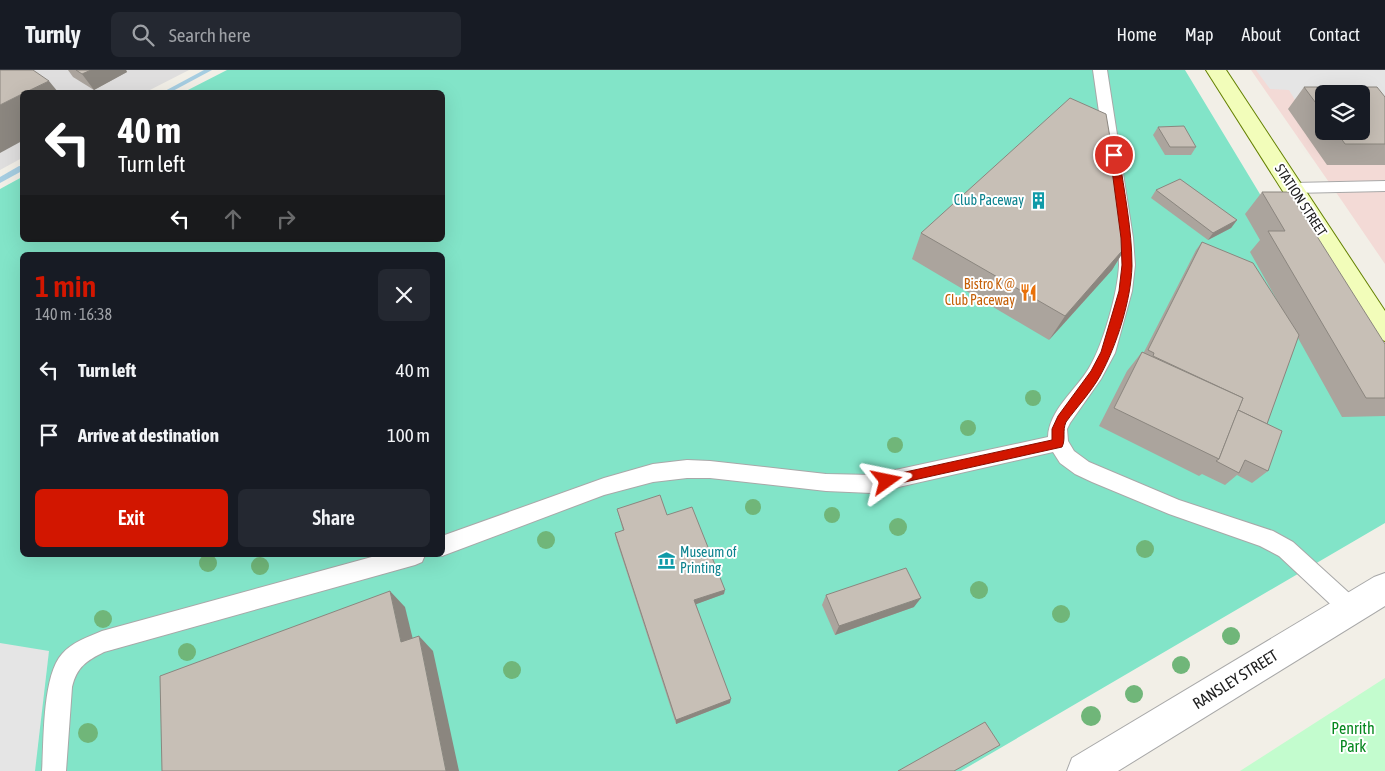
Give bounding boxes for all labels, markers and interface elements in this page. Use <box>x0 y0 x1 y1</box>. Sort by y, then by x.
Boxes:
search box <box>111 12 461 57</box>
text: Turnly <box>25 21 81 48</box>
icon: search <box>129 21 157 49</box>
text: Search here <box>169 24 251 46</box>
text: Home <box>1117 24 1157 45</box>
text: Map <box>1185 24 1214 45</box>
text: About <box>1242 24 1281 45</box>
text: Contact <box>1309 24 1360 45</box>
map controls <box>1315 85 1370 140</box>
button: layers <box>1315 85 1370 140</box>
icon: left <box>35 110 100 175</box>
text: 40 m <box>118 110 181 150</box>
pin <box>1093 134 1135 176</box>
icon: arrive <box>1100 141 1128 169</box>
text: Turn left <box>118 151 185 177</box>
street label: STATION STREET <box>1272 161 1330 239</box>
building icon: Club Paceway <box>1028 190 1048 210</box>
place label: Club Paceway <box>954 192 1024 208</box>
icon: left <box>166 205 194 233</box>
icon: ahead <box>219 205 247 233</box>
icon: right <box>272 205 300 233</box>
text: 1 min <box>35 269 96 303</box>
button: close <box>378 269 430 321</box>
place label: Bistro K @ Club Paceway <box>945 276 1015 308</box>
restaurant icon: Bistro K @ Club Paceway <box>1019 282 1039 302</box>
text: 140 m · 16:38 <box>35 305 112 323</box>
icon: left <box>35 356 63 384</box>
text: Turn left <box>78 359 136 381</box>
text: 40 m <box>396 359 430 381</box>
icon: arrive <box>35 421 63 449</box>
text: Arrive at destination <box>78 424 219 446</box>
text: 100 m <box>387 424 430 446</box>
position arrow <box>860 454 912 506</box>
button: Exit <box>35 489 228 547</box>
button: Share <box>238 489 430 547</box>
place label: Museum of Printing <box>680 544 737 576</box>
museum icon: Museum of Printing <box>656 550 676 570</box>
street label: RANSLEY STREET <box>1189 646 1281 712</box>
park label: Penrith Park <box>1331 719 1375 755</box>

